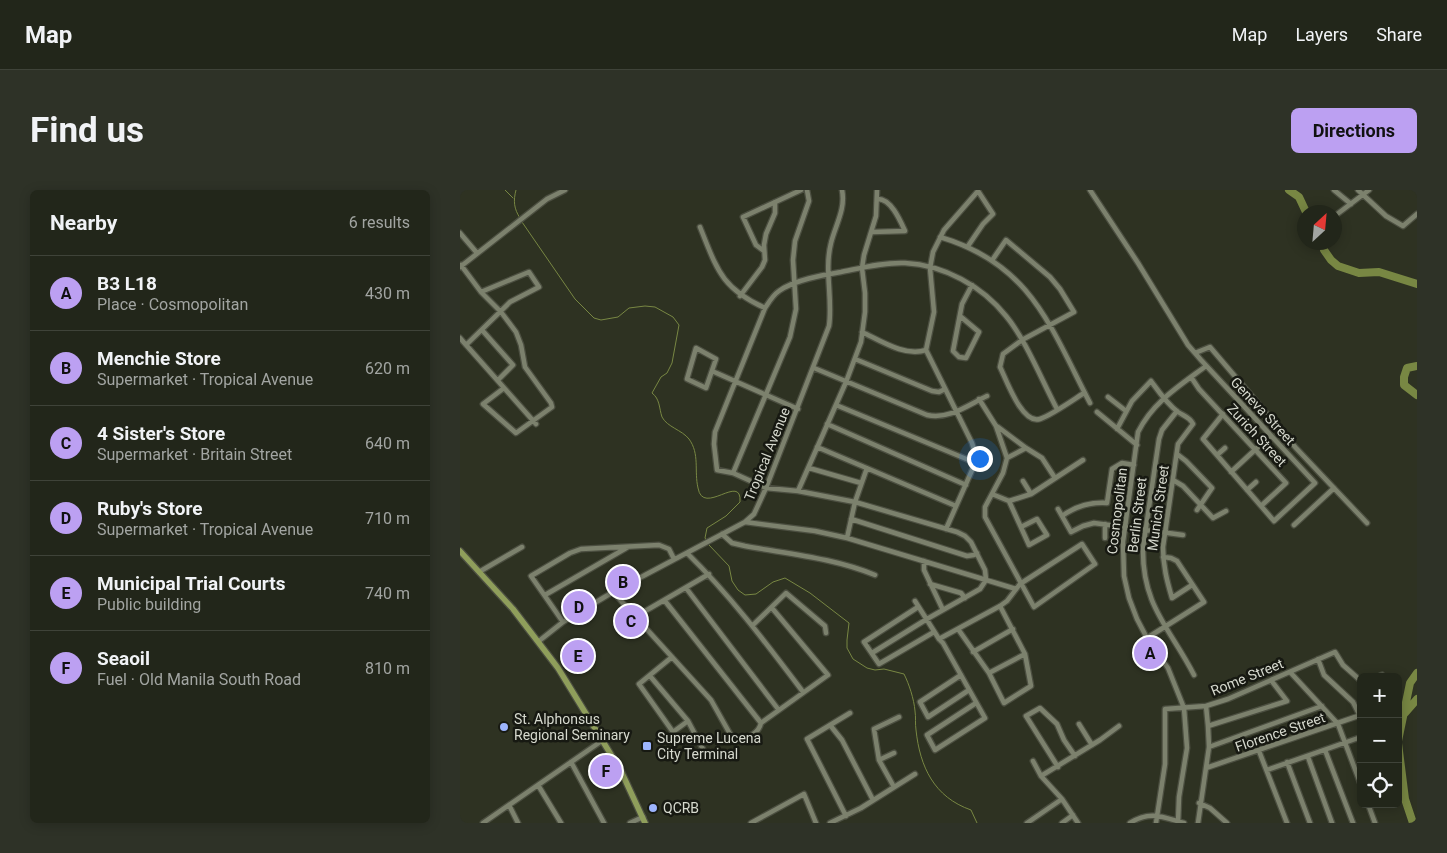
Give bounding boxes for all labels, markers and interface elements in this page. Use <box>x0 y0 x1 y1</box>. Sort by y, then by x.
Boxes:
text: Map <box>25 21 72 49</box>
text: Map <box>1232 24 1267 45</box>
text: Layers <box>1295 24 1348 45</box>
text: Share <box>1376 24 1422 45</box>
button: Directions <box>1291 108 1417 153</box>
text: Find us <box>30 110 144 151</box>
north arrow <box>1297 205 1342 250</box>
text: Nearby <box>50 211 117 235</box>
text: 6 results <box>349 213 410 232</box>
text: B3 L18 <box>97 272 157 295</box>
text: A <box>61 284 71 303</box>
text: 430 m <box>365 284 410 303</box>
text: Place · Cosmopolitan <box>97 295 248 314</box>
text: Menchie Store <box>97 347 221 370</box>
text: B <box>61 359 71 378</box>
text: 620 m <box>365 359 410 378</box>
text: Supermarket · Tropical Avenue <box>97 370 313 389</box>
street label: Geneva Street <box>1228 374 1299 448</box>
street label: Zurich Street <box>1224 400 1290 470</box>
street label: Tropical Avenue <box>741 405 793 503</box>
text: 4 Sister's Store <box>97 422 225 445</box>
text: C <box>61 434 71 453</box>
text: 640 m <box>365 434 410 453</box>
text: Supermarket · Britain Street <box>97 445 292 464</box>
your location <box>967 446 993 472</box>
street label: Munich Street <box>1144 464 1172 552</box>
street label: Cosmopolitan <box>1104 467 1130 555</box>
street label: Berlin Street <box>1124 476 1150 554</box>
text: Ruby's Store <box>97 497 202 520</box>
text: D <box>61 509 71 528</box>
text: 710 m <box>365 509 410 528</box>
text: Supermarket · Tropical Avenue <box>97 520 313 539</box>
pin: B <box>607 563 639 601</box>
text: Municipal Trial Courts <box>97 572 285 595</box>
text: E <box>62 584 71 603</box>
text: 740 m <box>365 584 410 603</box>
pin: D <box>563 588 595 626</box>
text: Public building <box>97 595 201 614</box>
pin: C <box>615 602 647 640</box>
pin: A <box>1134 634 1166 672</box>
pin: E <box>562 637 594 675</box>
text: Seaoil <box>97 647 150 670</box>
street label: Rome Street <box>1208 655 1286 699</box>
text: F <box>62 659 70 678</box>
text: 810 m <box>365 659 410 678</box>
text: Fuel · Old Manila South Road <box>97 670 301 689</box>
map controls <box>1357 673 1402 808</box>
button: + <box>1357 673 1402 718</box>
street label: Florence Street <box>1233 709 1327 755</box>
place label: St. Alphonsus Regional Seminary <box>514 711 630 743</box>
button: − <box>1357 718 1402 763</box>
marker: St. Alphonsus Regional Seminary <box>498 721 510 733</box>
place label: Supreme Lucena City Terminal <box>657 730 761 762</box>
marker: Supreme Lucena City Terminal <box>641 740 653 752</box>
pin: F <box>590 752 622 790</box>
button: locate <box>1357 763 1402 808</box>
place label: QCRB <box>663 800 699 816</box>
marker: QCRB <box>647 802 659 814</box>

